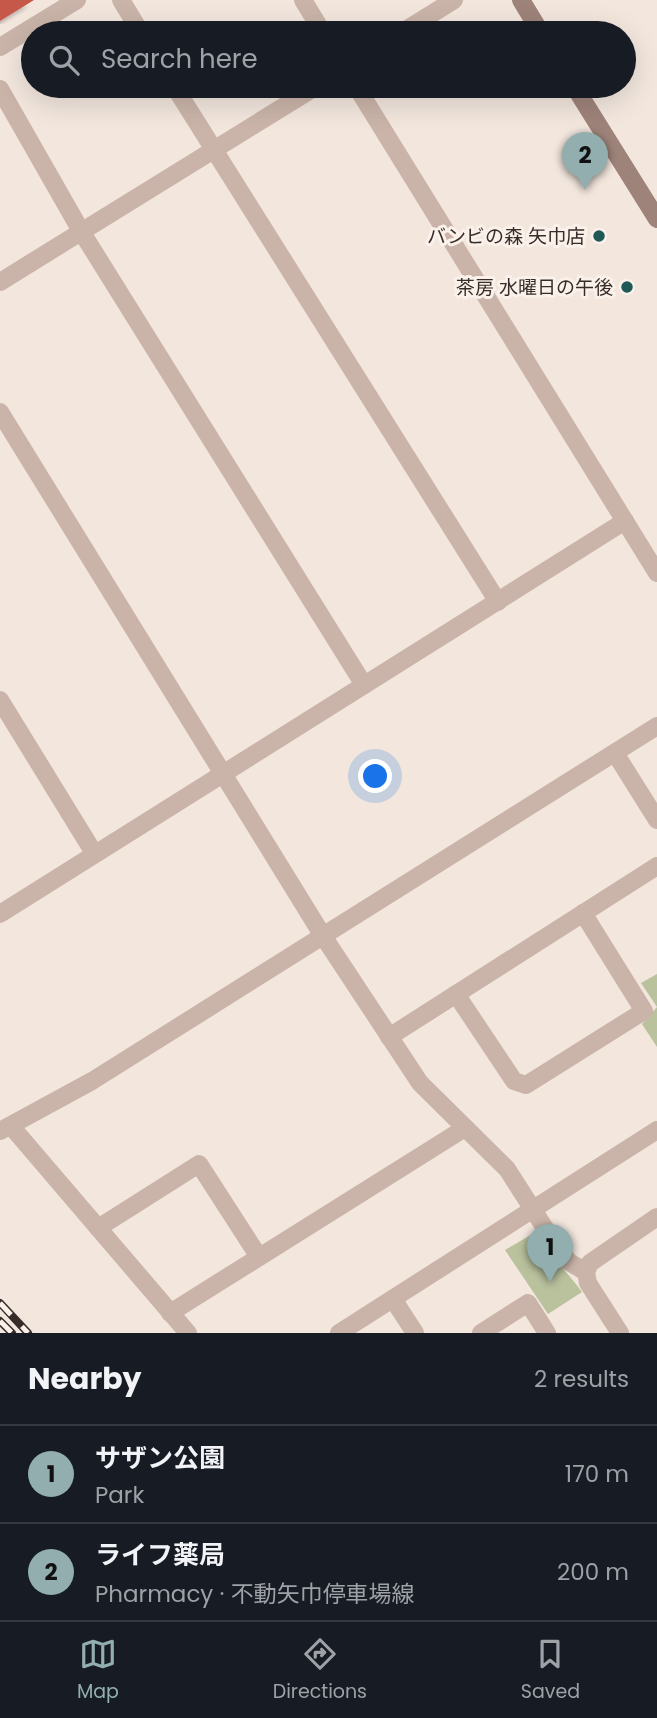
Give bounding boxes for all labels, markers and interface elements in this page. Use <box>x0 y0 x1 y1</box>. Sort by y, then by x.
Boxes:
search box <box>21 21 636 98</box>
icon: search <box>45 41 83 79</box>
text: Search here <box>101 41 258 77</box>
pin: 2 <box>562 132 608 190</box>
place label: バンビの森 矢巾店 <box>427 223 585 250</box>
marker: バンビの森 矢巾店 <box>591 228 607 244</box>
place label: 茶房 水曜日の午後 <box>456 274 613 301</box>
marker: 茶房 水曜日の午後 <box>619 279 635 295</box>
your location <box>358 759 392 793</box>
pin: 1 <box>527 1224 573 1282</box>
text: Nearby <box>28 1357 142 1400</box>
text: 2 results <box>534 1363 629 1395</box>
text: サザン公園 <box>95 1440 225 1476</box>
text: 1 <box>47 1458 55 1490</box>
text: 170 m <box>565 1458 629 1490</box>
text: Park <box>95 1479 144 1511</box>
text: ライフ薬局 <box>95 1537 225 1573</box>
text: 2 <box>44 1556 58 1588</box>
text: 200 m <box>557 1556 629 1588</box>
text: Pharmacy · 不動矢巾停車場線 <box>95 1578 414 1610</box>
tab: Map <box>77 1635 119 1706</box>
tab: Directions <box>273 1635 367 1706</box>
tab: Saved <box>521 1635 580 1706</box>

